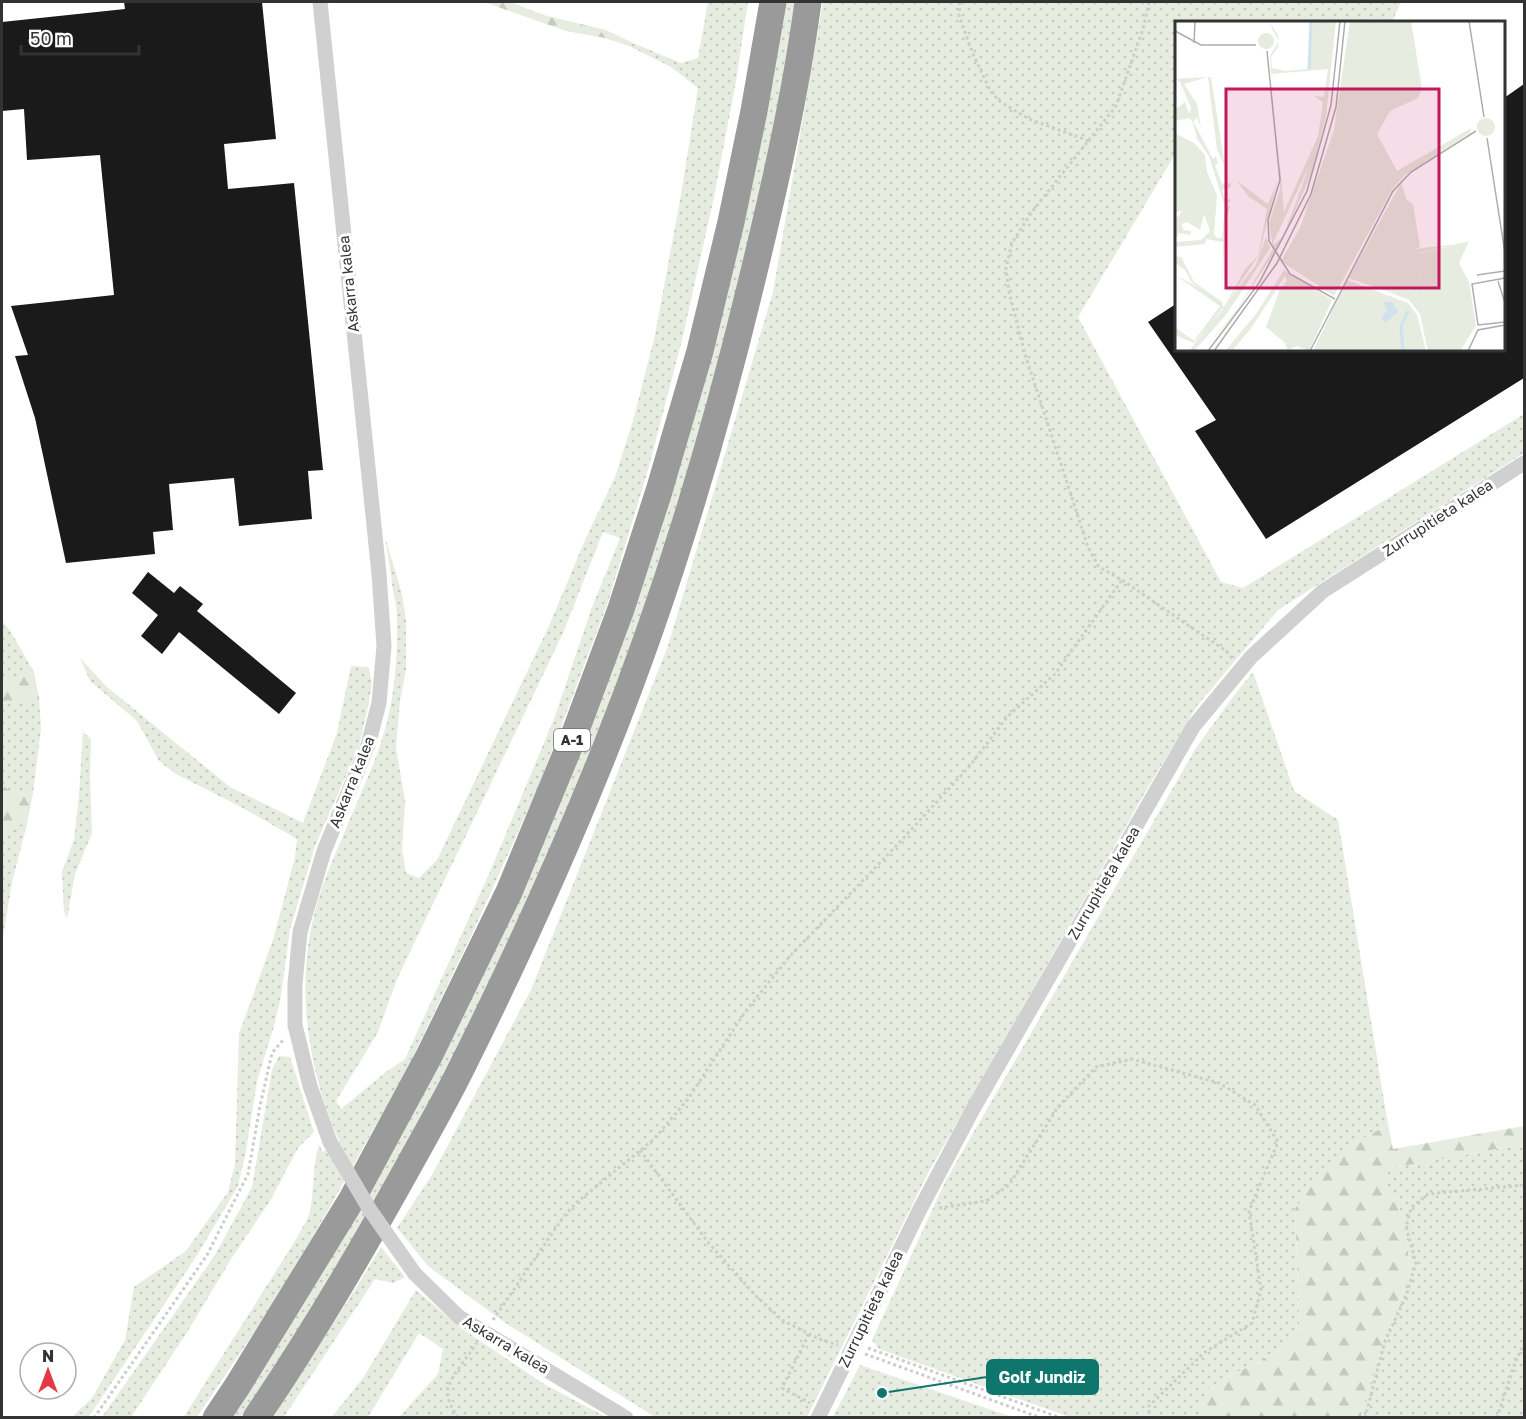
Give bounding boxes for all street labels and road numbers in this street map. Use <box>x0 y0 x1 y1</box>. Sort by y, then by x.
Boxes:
street label: Askarra kalea <box>334 235 362 333</box>
street label: Zurrupitieta kalea <box>1379 475 1496 559</box>
road number: A-1 <box>554 729 590 751</box>
street label: Askarra kalea <box>325 733 378 830</box>
street label: Zurrupitieta kalea <box>1063 823 1143 942</box>
street label: Zurrupitieta kalea <box>834 1247 906 1370</box>
street label: Askarra kalea <box>460 1311 553 1377</box>

